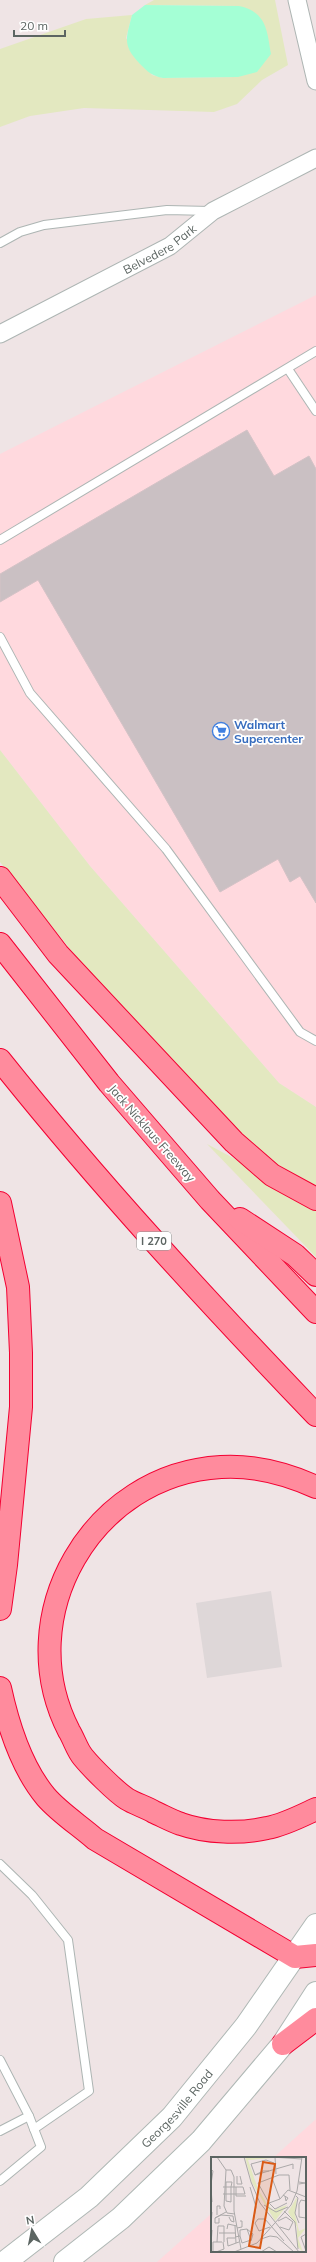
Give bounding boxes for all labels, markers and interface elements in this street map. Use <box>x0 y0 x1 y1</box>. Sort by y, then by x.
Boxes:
scale bar <box>14 12 65 38</box>
text: 20 m <box>20 18 48 33</box>
street label: Belvedere Park <box>120 220 200 277</box>
place label: Walmart Supercenter <box>234 717 303 746</box>
supermarket icon: Walmart Supercenter <box>211 721 231 741</box>
street label: Jack Nicklaus Freeway <box>106 1081 199 1185</box>
road number: I 270 <box>137 1232 171 1250</box>
street label: Georgesville Road <box>138 2066 215 2151</box>
inset map <box>211 2157 306 2252</box>
north arrow <box>12 2210 52 2250</box>
text: N <box>25 2213 36 2228</box>

